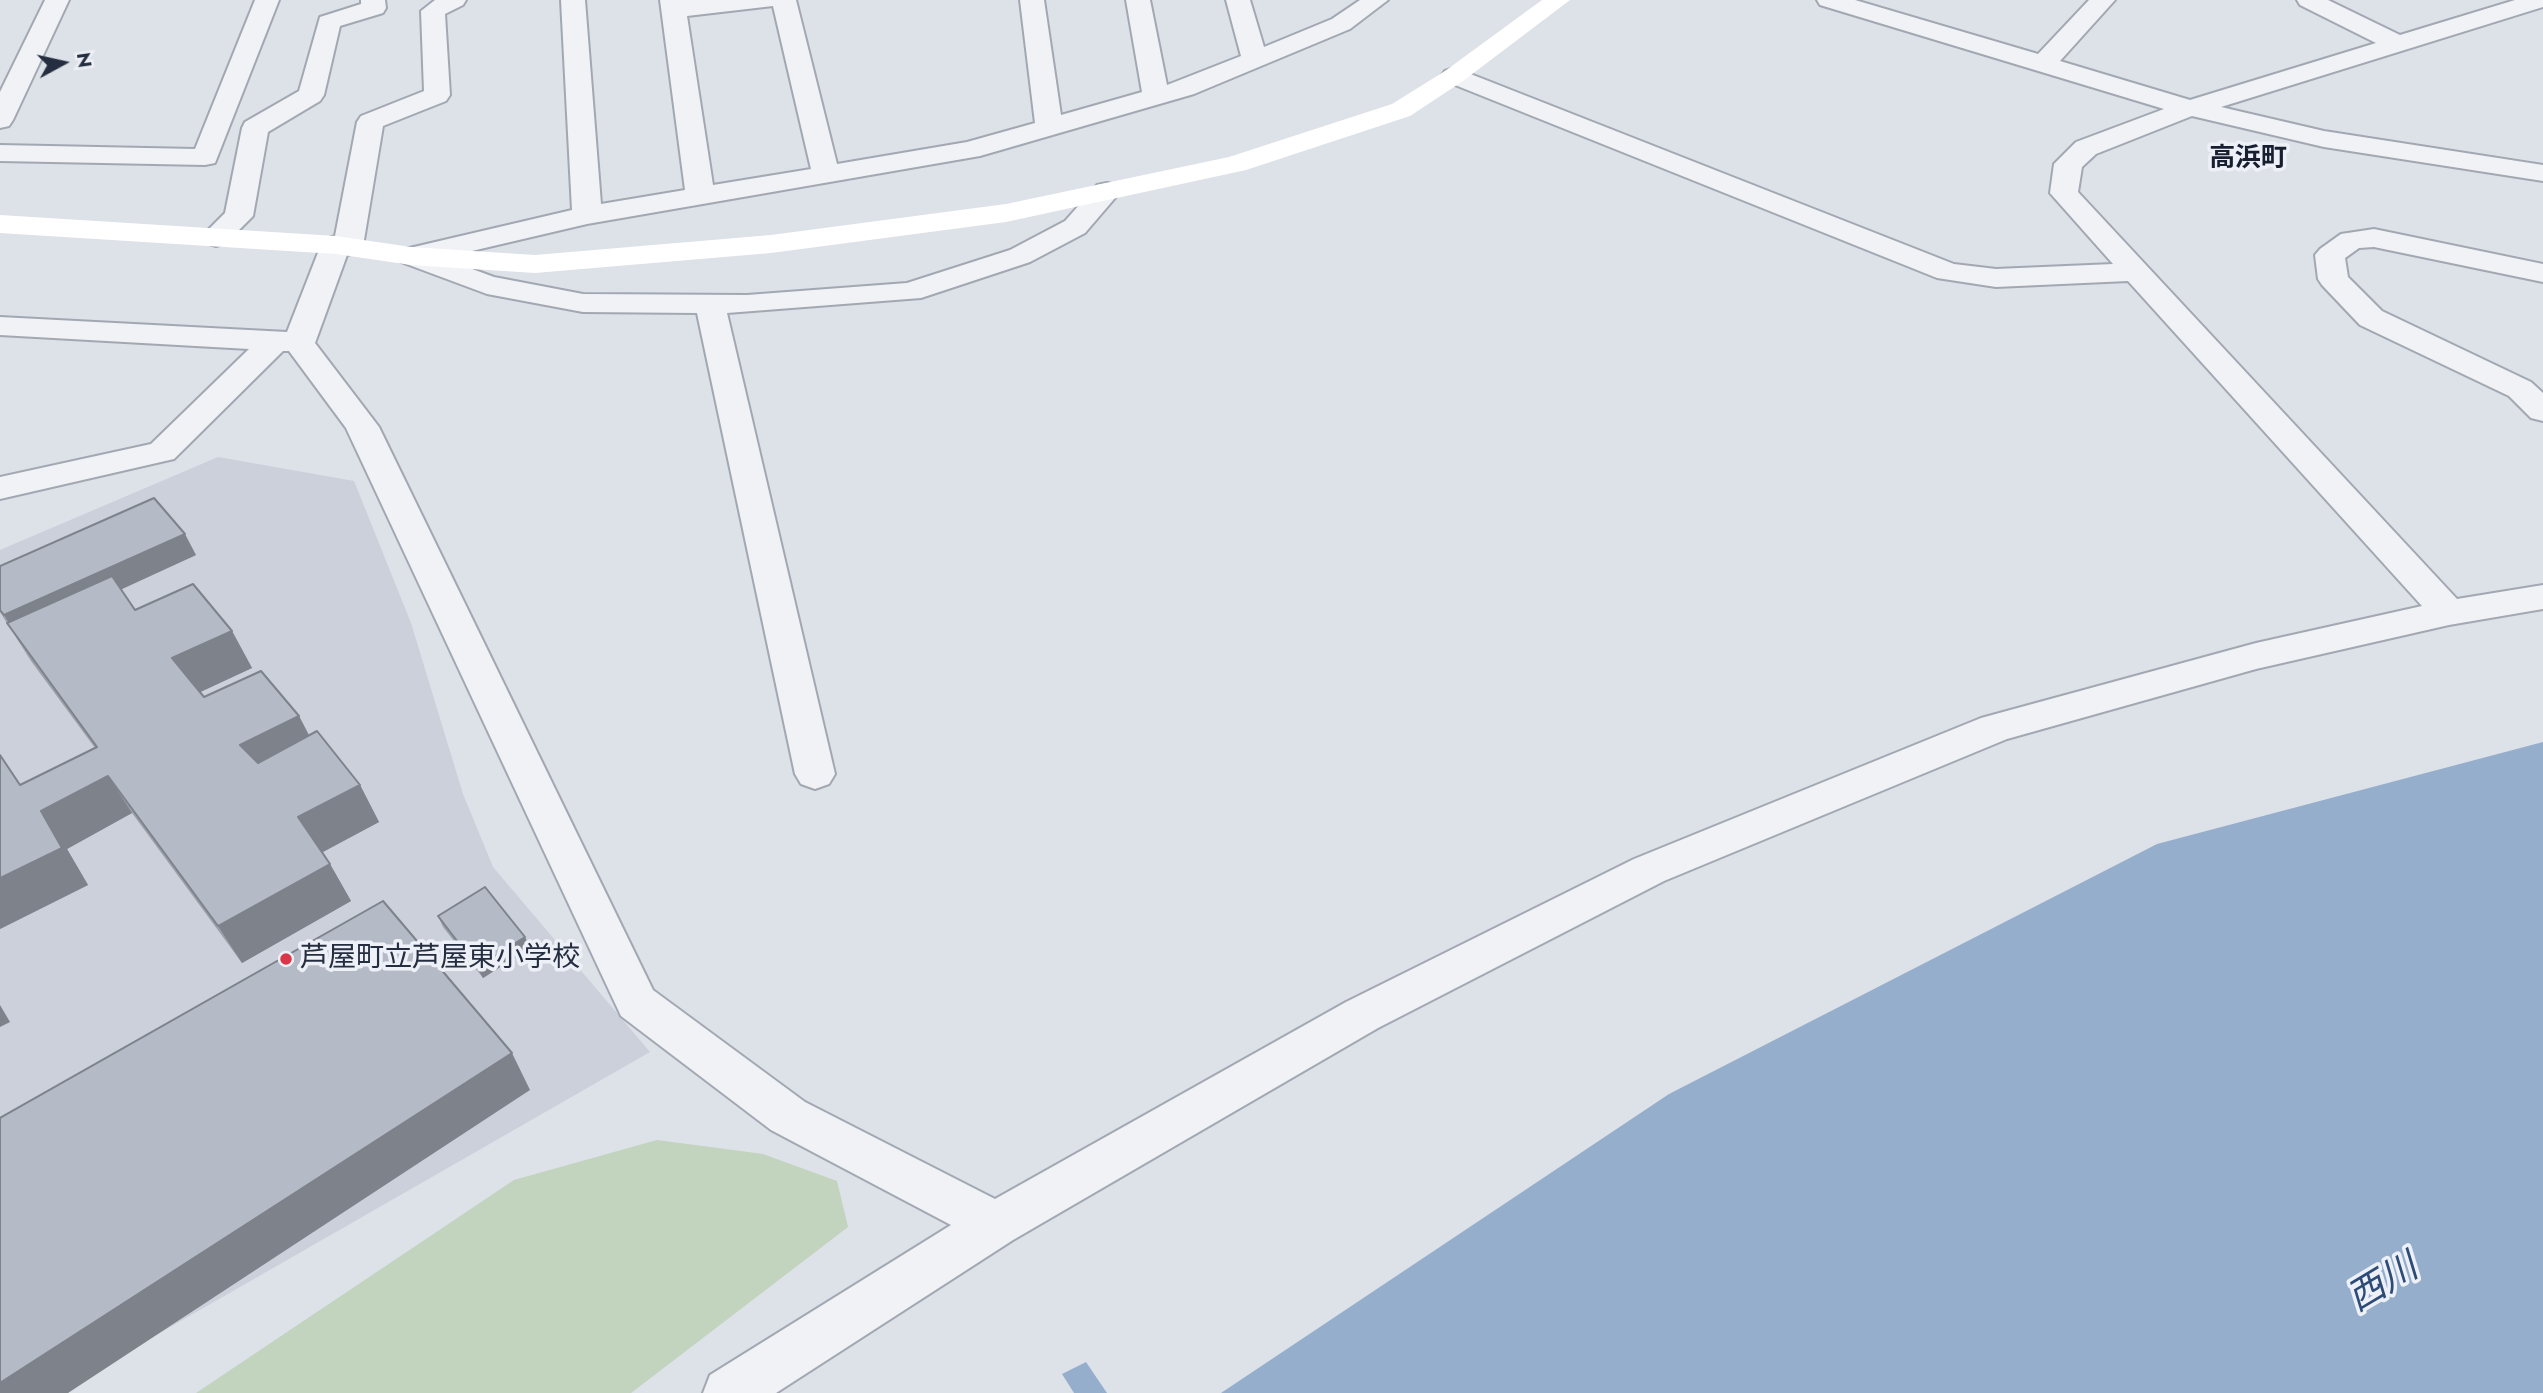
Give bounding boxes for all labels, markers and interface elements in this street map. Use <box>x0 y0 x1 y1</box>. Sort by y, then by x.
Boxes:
north arrow <box>28 28 98 98</box>
text: N <box>70 51 99 69</box>
district label: 高浜町 <box>2209 144 2287 176</box>
place label: 芦屋町立芦屋東小学校 <box>300 942 580 976</box>
marker: 芦屋町立芦屋東小学校 <box>278 951 294 967</box>
water label: 西川 <box>2341 1247 2427 1323</box>

